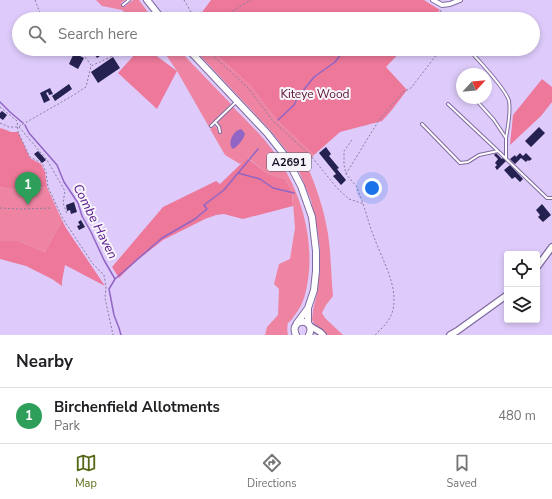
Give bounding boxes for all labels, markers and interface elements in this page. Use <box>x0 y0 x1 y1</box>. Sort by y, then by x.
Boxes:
search box <box>12 12 540 56</box>
icon: search <box>26 23 48 45</box>
text: Search here <box>58 24 138 44</box>
north arrow <box>456 68 492 104</box>
park label: Kiteye Wood <box>280 86 350 102</box>
road number: A2691 <box>267 153 311 171</box>
pin: 1 <box>15 172 41 205</box>
your location <box>362 178 382 198</box>
water label: Combe Haven <box>68 181 122 262</box>
map controls <box>504 251 540 323</box>
button: locate <box>504 251 540 287</box>
button: layers <box>504 287 540 323</box>
text: Nearby <box>16 350 73 373</box>
text: Birchenfield Allotments <box>54 397 220 417</box>
text: 1 <box>25 407 33 425</box>
text: 480 m <box>498 407 536 425</box>
text: Park <box>54 417 80 435</box>
tab: Map <box>75 452 97 491</box>
tab: Directions <box>247 452 297 491</box>
tab: Saved <box>447 452 477 491</box>

